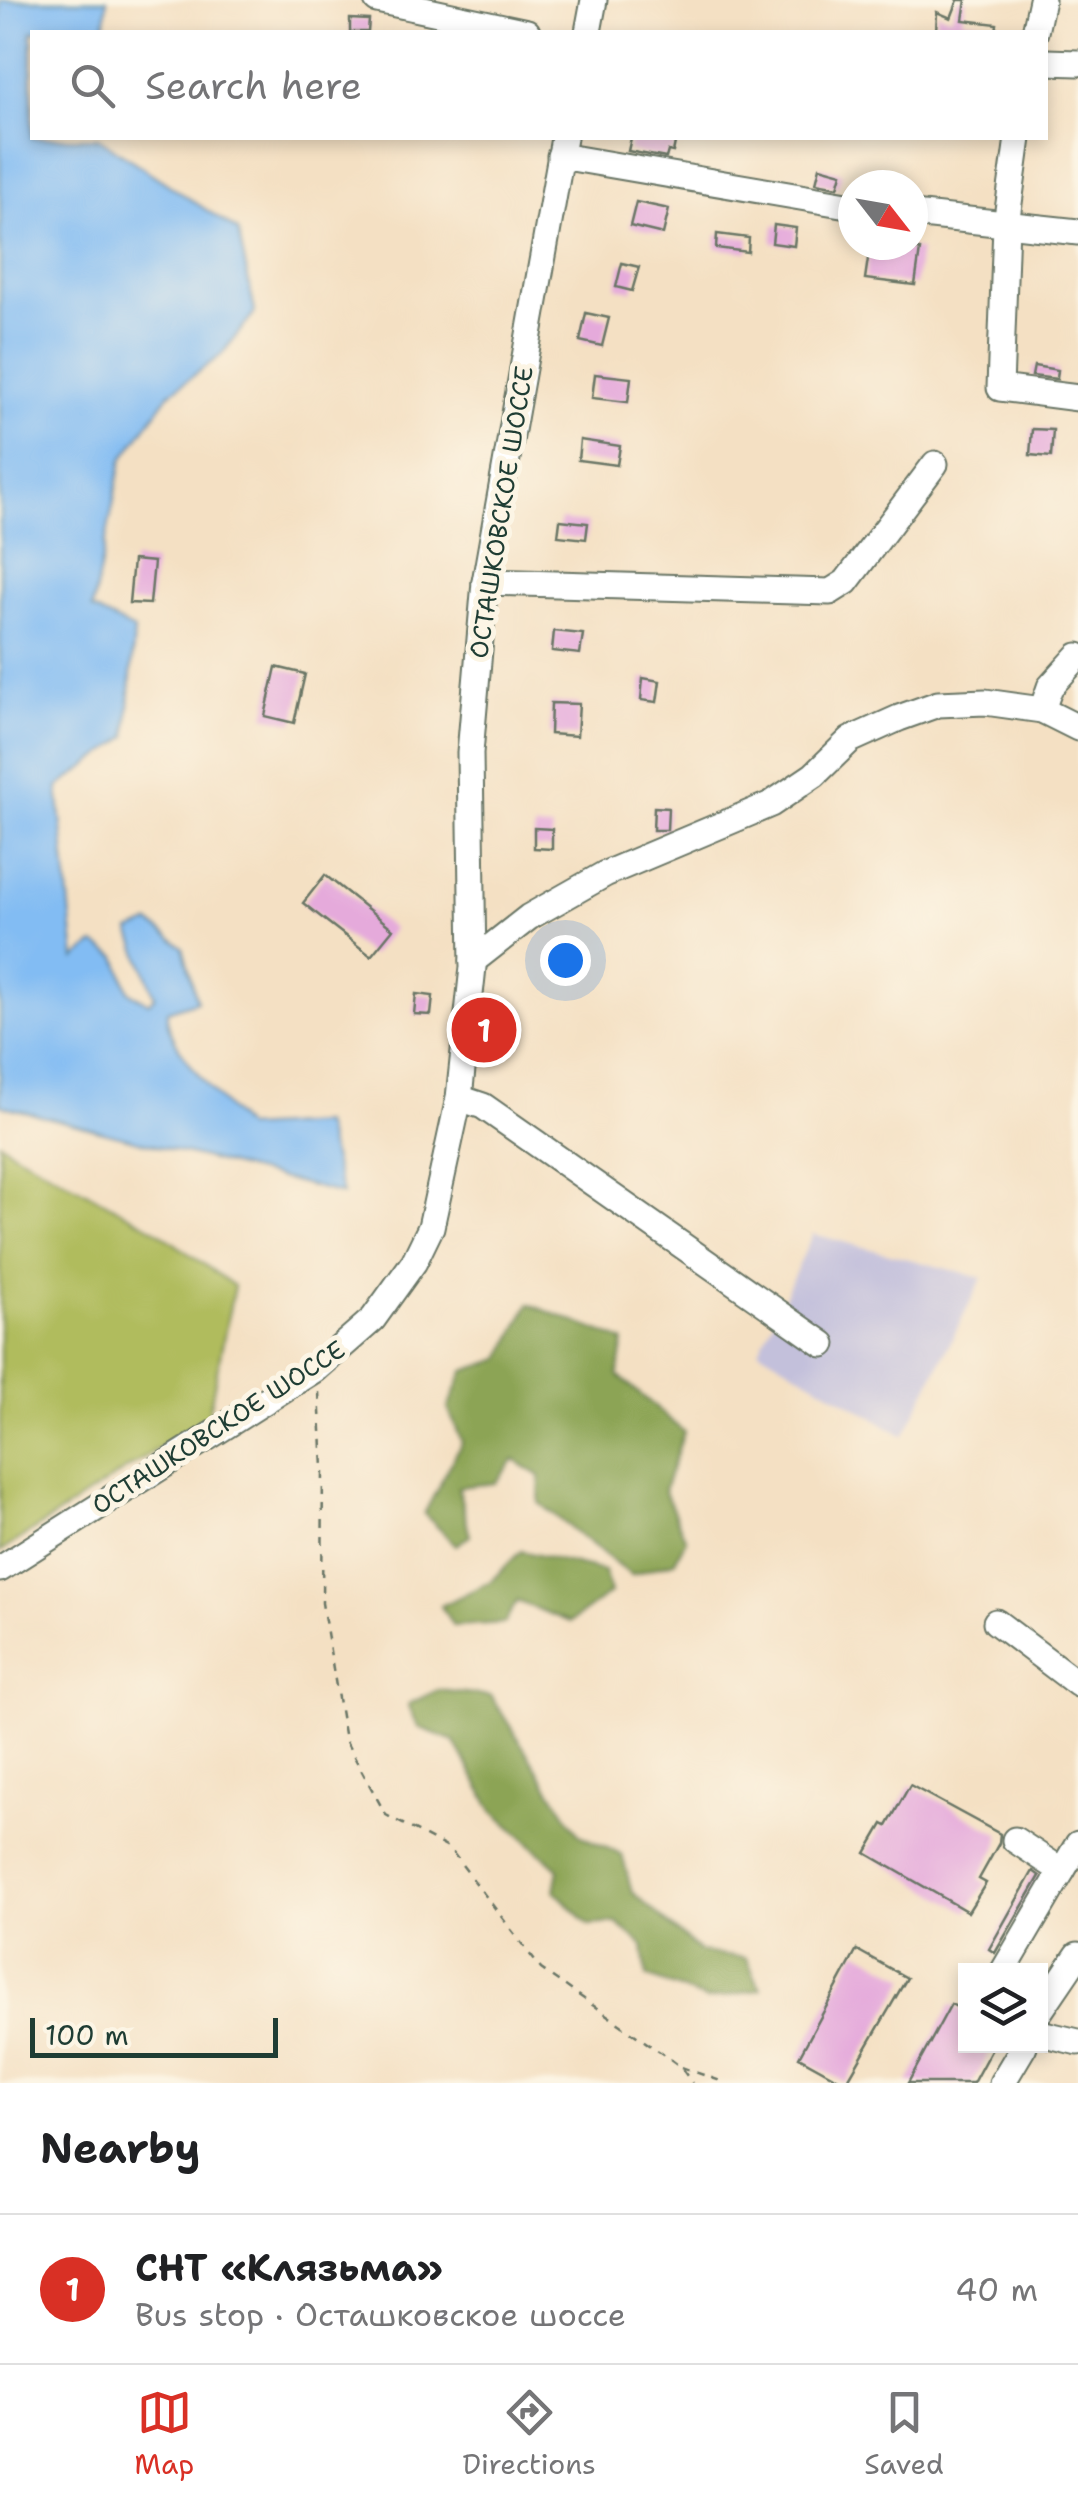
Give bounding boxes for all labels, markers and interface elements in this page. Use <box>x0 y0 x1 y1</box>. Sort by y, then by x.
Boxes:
search box <box>30 30 1048 140</box>
icon: search <box>65 58 120 113</box>
text: Search here <box>145 60 362 111</box>
north arrow <box>838 170 928 260</box>
street label: ОСТАШКОВСКОЕ ШОССЕ <box>461 363 541 661</box>
your location <box>540 935 591 986</box>
pin: 1 <box>452 992 516 1068</box>
street label: ОСТАШКОВСКОЕ ШОССЕ <box>85 1332 351 1522</box>
map controls <box>958 1963 1048 2053</box>
button: layers <box>958 1963 1048 2053</box>
scale bar <box>30 2013 278 2058</box>
text: 100 m <box>45 2016 129 2054</box>
text: Nearby <box>40 2120 200 2176</box>
text: СНТ «Клязьма» <box>135 2242 443 2293</box>
text: 1 <box>65 2268 80 2311</box>
text: 40 m <box>955 2268 1038 2311</box>
text: Bus stop · Осташковское шоссе <box>135 2293 626 2336</box>
tab: Map <box>134 2385 194 2483</box>
tab: Directions <box>463 2385 596 2483</box>
tab: Saved <box>864 2385 944 2483</box>

